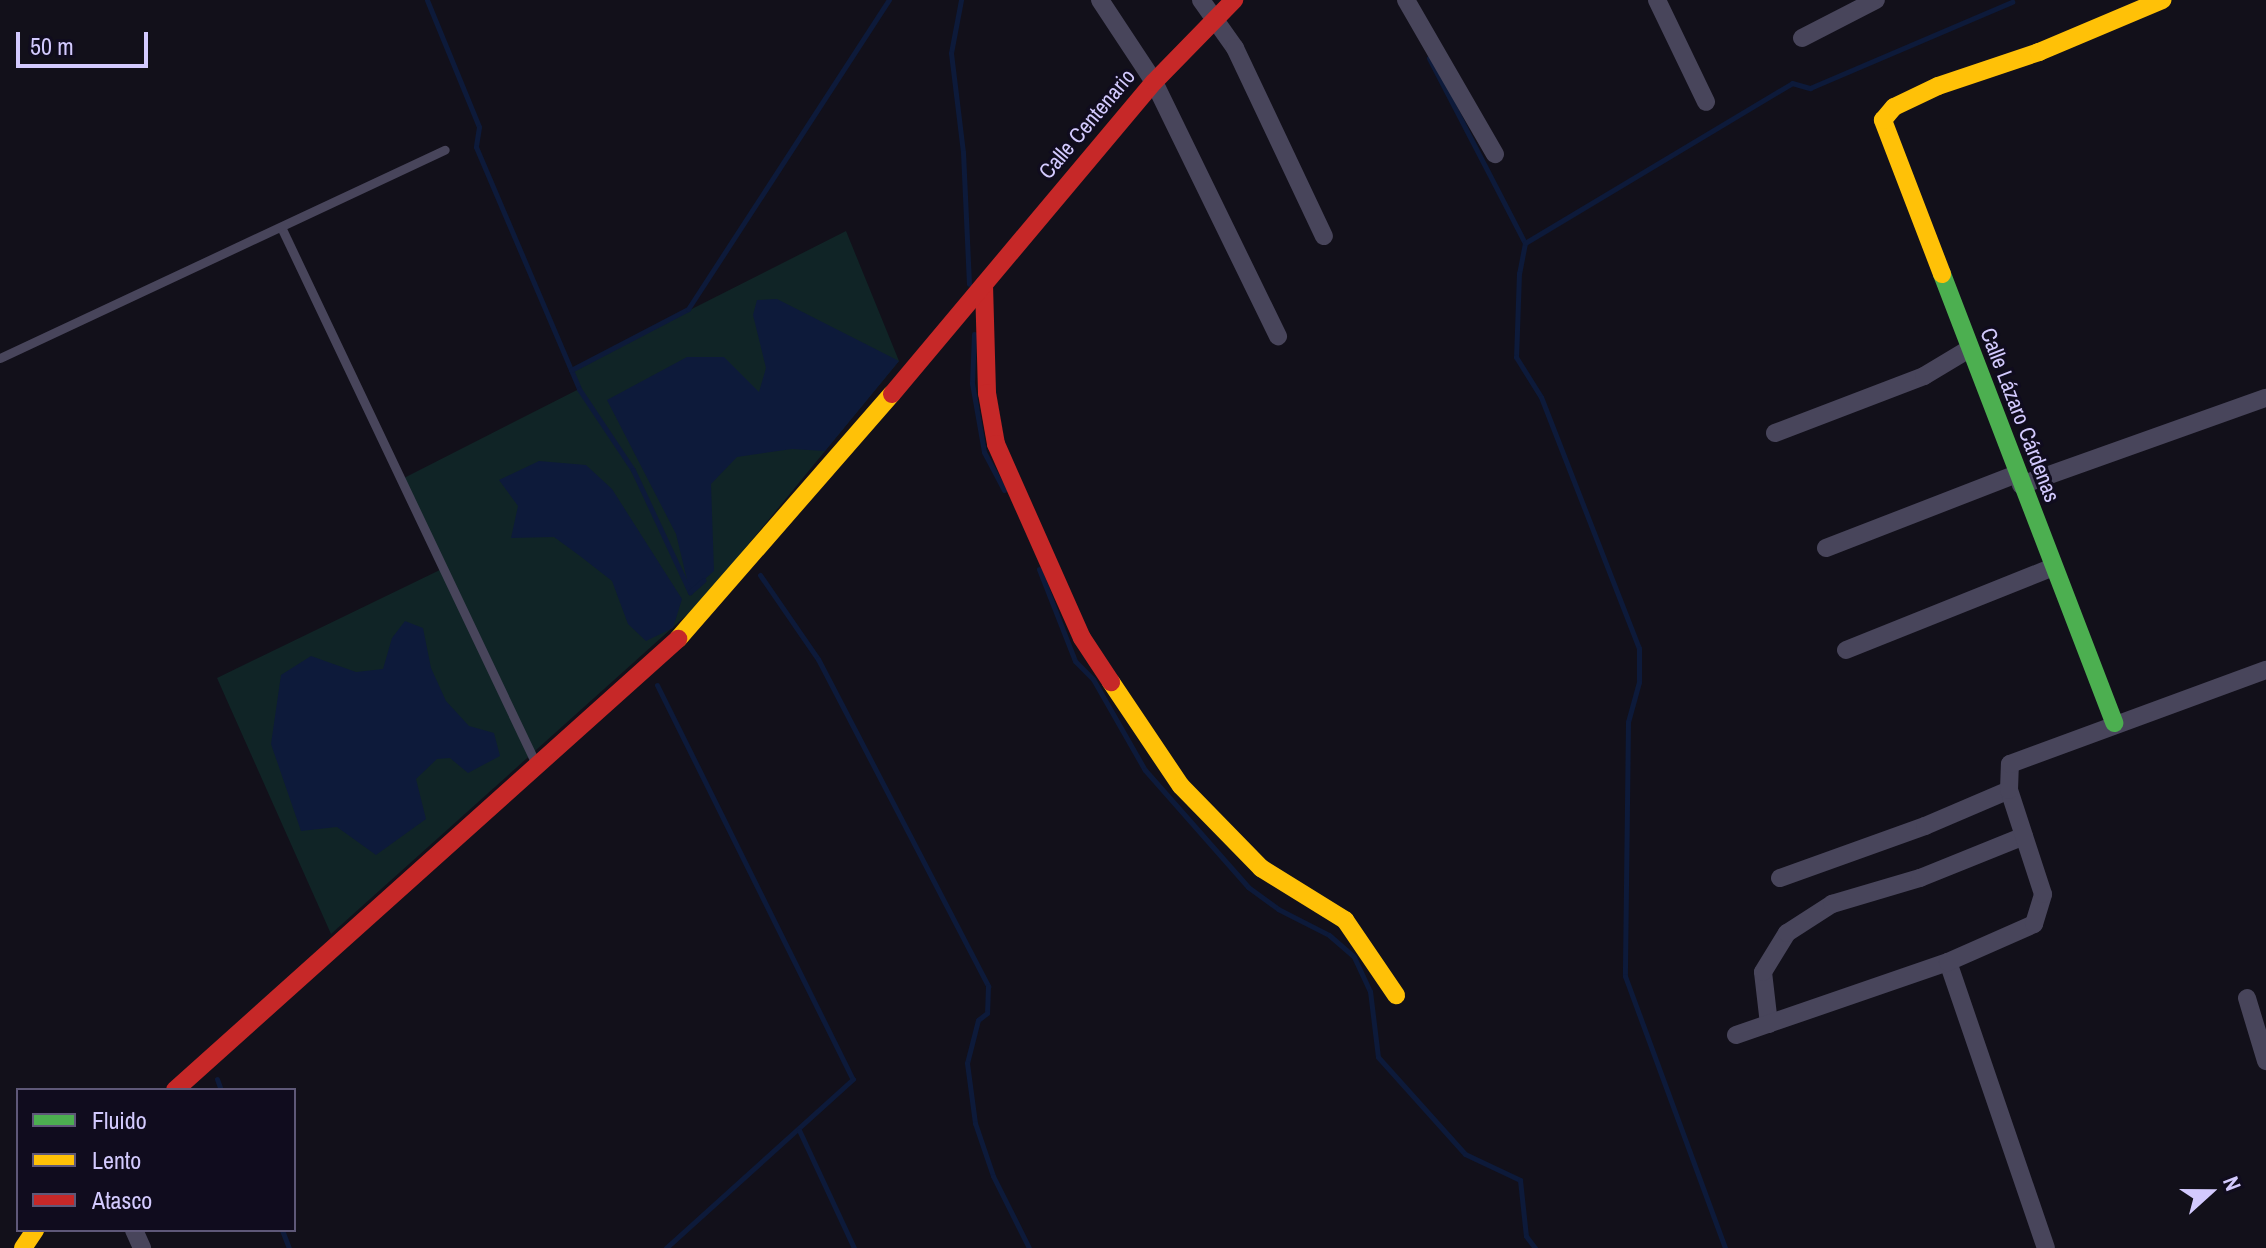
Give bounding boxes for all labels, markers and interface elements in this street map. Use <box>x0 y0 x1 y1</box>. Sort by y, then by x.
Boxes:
scale bar <box>20 16 152 66</box>
text: 50 m <box>30 30 74 62</box>
street label: Calle Centenario <box>1033 64 1141 184</box>
street label: Calle Lázaro Cárdenas <box>1975 324 2065 506</box>
legend <box>16 1088 296 1232</box>
text: Fluido <box>92 1104 147 1136</box>
text: Lento <box>92 1144 141 1176</box>
north arrow <box>2170 1152 2250 1232</box>
text: N <box>2216 1172 2249 1195</box>
text: Atasco <box>92 1184 152 1216</box>

